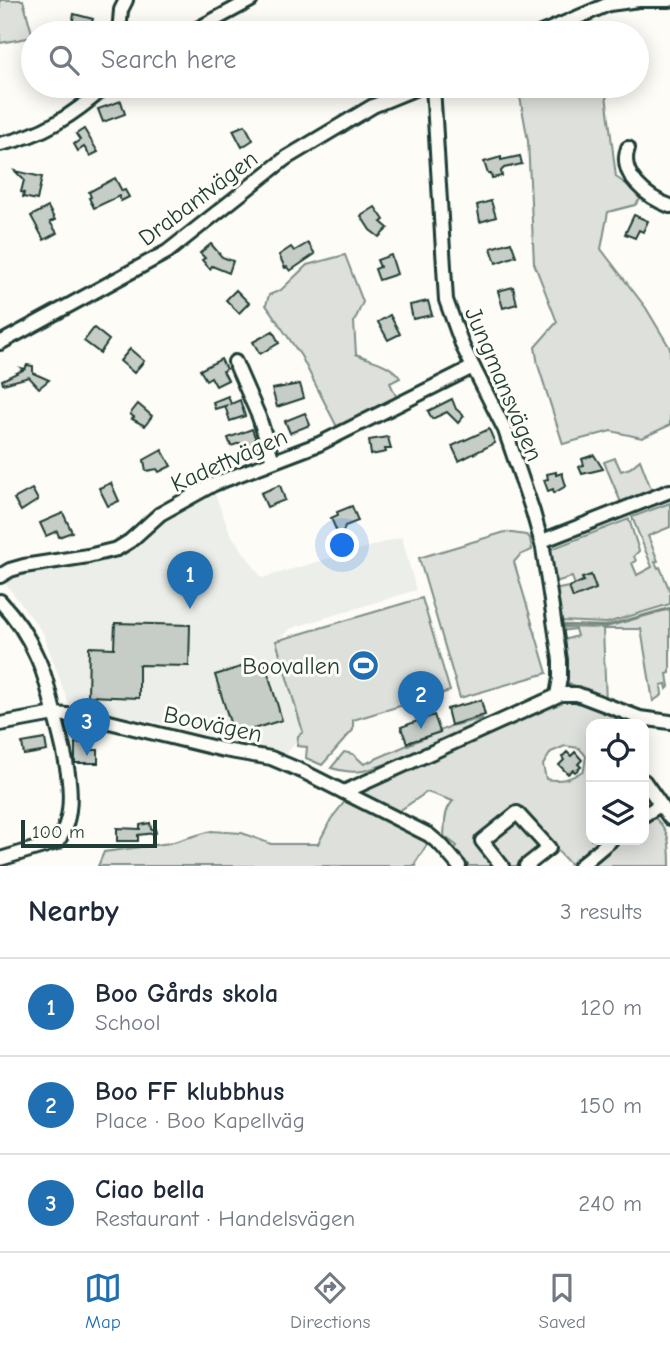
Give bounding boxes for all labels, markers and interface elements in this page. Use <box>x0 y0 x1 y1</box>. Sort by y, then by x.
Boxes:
search box <box>21 21 649 98</box>
icon: search <box>45 41 83 79</box>
text: Search here <box>101 45 236 75</box>
street label: Drabantvägen <box>133 144 263 252</box>
street label: Jungmansvägen <box>459 303 549 465</box>
street label: Kadettvägen <box>167 422 291 498</box>
your location <box>325 528 359 562</box>
pin: 1 <box>167 551 213 609</box>
sports icon: Boovallen <box>346 649 380 683</box>
place label: Boovallen <box>242 652 340 680</box>
pin: 2 <box>398 671 444 729</box>
pin: 3 <box>64 698 110 756</box>
street label: Boovägen <box>161 700 265 748</box>
map controls <box>586 719 649 845</box>
button: locate <box>586 719 649 782</box>
button: layers <box>586 782 649 845</box>
scale bar <box>21 817 158 849</box>
text: 100 m <box>32 821 85 843</box>
text: Nearby <box>28 894 119 929</box>
text: 3 results <box>560 898 642 925</box>
text: Boo Gårds skola <box>95 979 278 1009</box>
text: 1 <box>46 994 56 1021</box>
text: 120 m <box>580 994 642 1021</box>
text: School <box>95 1009 160 1036</box>
text: Boo FF klubbhus <box>95 1077 284 1107</box>
text: 2 <box>45 1092 57 1119</box>
text: 150 m <box>580 1092 642 1119</box>
text: Place · Boo Kapellväg <box>95 1107 305 1134</box>
text: Ciao bella <box>95 1175 205 1205</box>
text: 3 <box>45 1190 57 1217</box>
text: 240 m <box>578 1190 642 1217</box>
text: Restaurant · Handelsvägen <box>95 1205 355 1232</box>
tab: Map <box>84 1269 122 1333</box>
tab: Directions <box>290 1269 370 1333</box>
tab: Saved <box>539 1269 586 1333</box>

